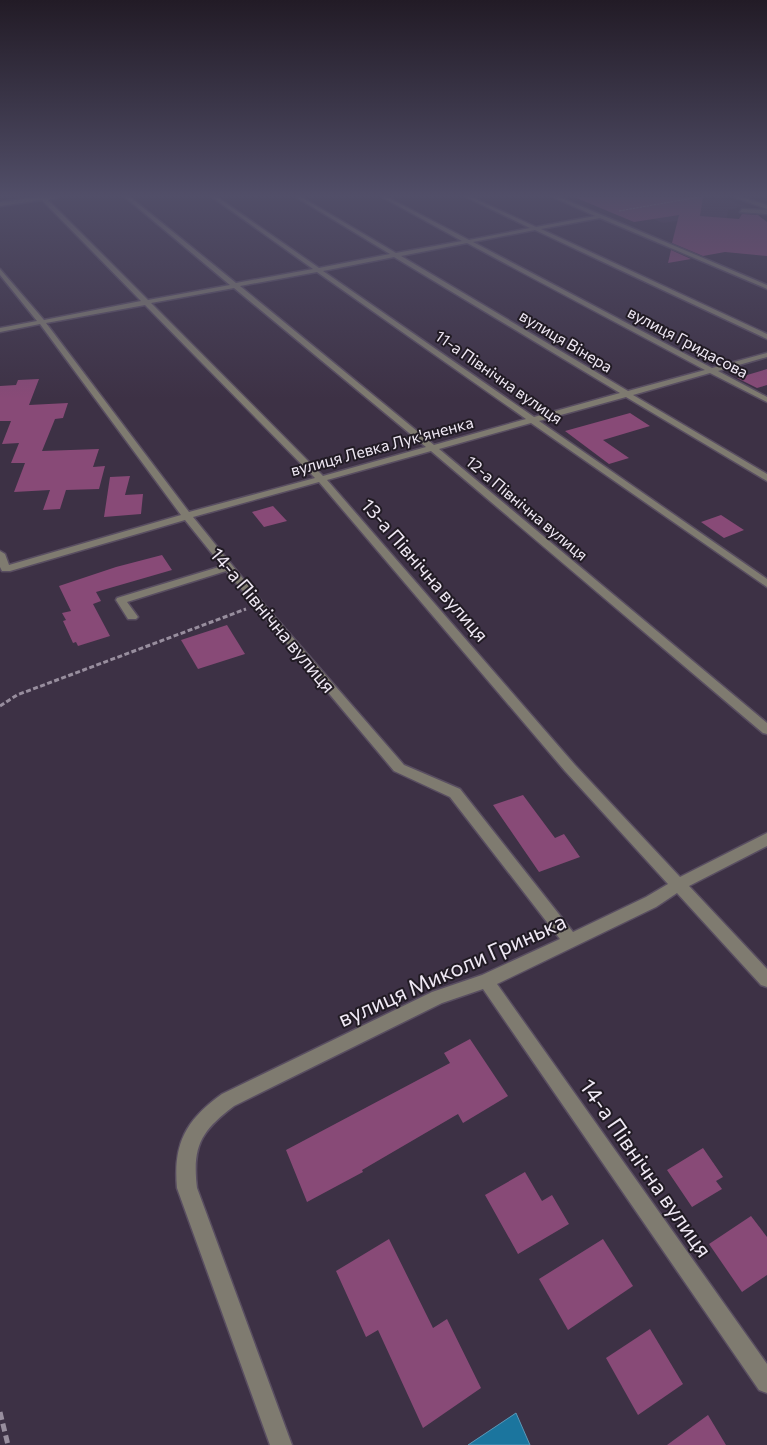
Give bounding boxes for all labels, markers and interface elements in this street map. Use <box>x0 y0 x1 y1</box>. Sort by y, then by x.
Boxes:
street label: вулиця Гридасова <box>625 302 752 381</box>
street label: вулиця Вінера <box>516 305 616 376</box>
street label: 11-а Північна вулиця <box>432 326 567 428</box>
street label: вулиця Левка Лук'яненка <box>288 412 475 479</box>
street label: 12-а Північна вулиця <box>463 451 592 564</box>
street label: 13-а Північна вулиця <box>357 493 494 646</box>
street label: 14-а Північна вулиця <box>206 542 341 697</box>
street label: вулиця Миколи Гринька <box>334 907 570 1032</box>
street label: 14-а Північна вулиця <box>575 1073 718 1262</box>

